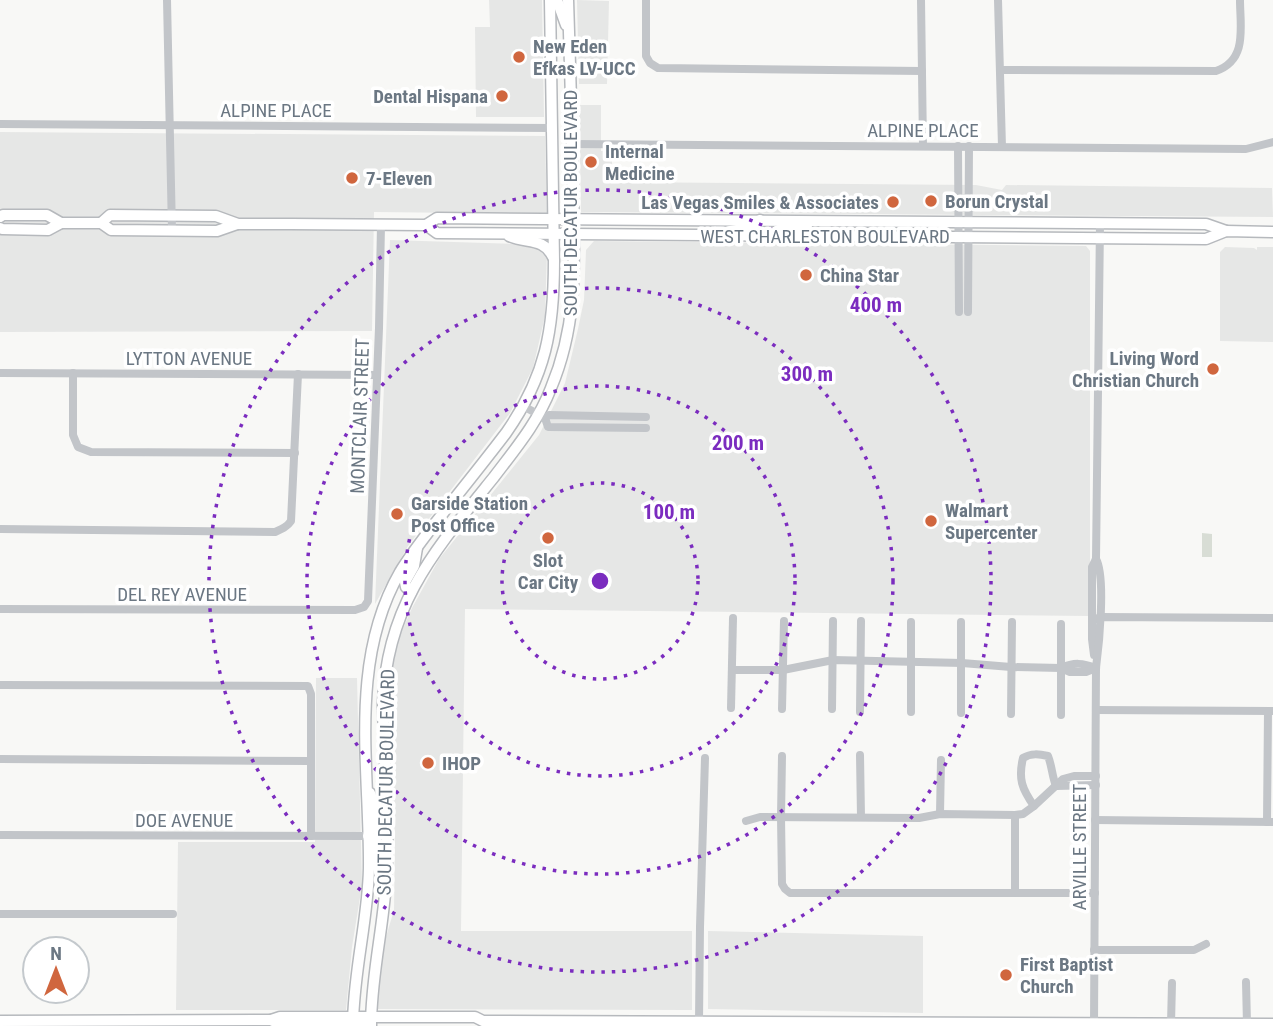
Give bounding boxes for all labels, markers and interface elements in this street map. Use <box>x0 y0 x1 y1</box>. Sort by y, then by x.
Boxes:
place label: New Eden Efkas LV-UCC <box>533 35 636 80</box>
marker: New Eden Efkas LV-UCC <box>511 49 527 65</box>
place label: Dental Hispana <box>373 85 488 108</box>
marker: Dental Hispana <box>494 88 510 104</box>
street label: SOUTH DECATUR BOULEVARD <box>559 90 582 316</box>
street label: ALPINE PLACE <box>220 99 332 122</box>
street label: ALPINE PLACE <box>867 119 979 142</box>
place label: Internal Medicine <box>605 140 675 185</box>
marker: Internal Medicine <box>583 154 599 170</box>
place label: 7-Eleven <box>366 167 432 190</box>
marker: 7-Eleven <box>344 170 360 186</box>
place label: Borun Crystal <box>945 190 1048 213</box>
place label: Las Vegas Smiles & Associates <box>641 191 879 214</box>
marker: Borun Crystal <box>923 193 939 209</box>
marker: Las Vegas Smiles & Associates <box>885 194 901 210</box>
street label: WEST CHARLESTON BOULEVARD <box>700 225 950 248</box>
place label: China Star <box>820 264 899 287</box>
marker: China Star <box>798 267 814 283</box>
text: 400 m <box>850 293 902 317</box>
street label: MONTCLAIR STREET <box>346 338 374 494</box>
street label: LYTTON AVENUE <box>126 347 252 370</box>
place label: Living Word Christian Church <box>1072 347 1199 392</box>
marker: Living Word Christian Church <box>1205 361 1221 377</box>
text: 300 m <box>781 362 833 386</box>
text: 200 m <box>712 431 764 455</box>
place label: Garside Station Post Office <box>411 492 528 537</box>
place label: Walmart Supercenter <box>945 499 1038 544</box>
text: 100 m <box>643 500 695 524</box>
marker: Garside Station Post Office <box>389 506 405 522</box>
marker: Walmart Supercenter <box>923 513 939 529</box>
marker: Slot Car City <box>540 530 556 546</box>
place label: Slot Car City <box>518 549 579 594</box>
centre of rings <box>588 569 612 593</box>
street label: DEL REY AVENUE <box>117 583 247 606</box>
street label: SOUTH DECATUR BOULEVARD <box>373 669 399 895</box>
place label: IHOP <box>442 752 481 775</box>
marker: IHOP <box>420 755 436 771</box>
street label: ARVILLE STREET <box>1068 783 1091 910</box>
street label: DOE AVENUE <box>135 809 233 832</box>
north arrow <box>21 935 91 1005</box>
text: N <box>50 942 62 965</box>
place label: First Baptist Church <box>1020 953 1113 998</box>
marker: First Baptist Church <box>998 967 1014 983</box>

